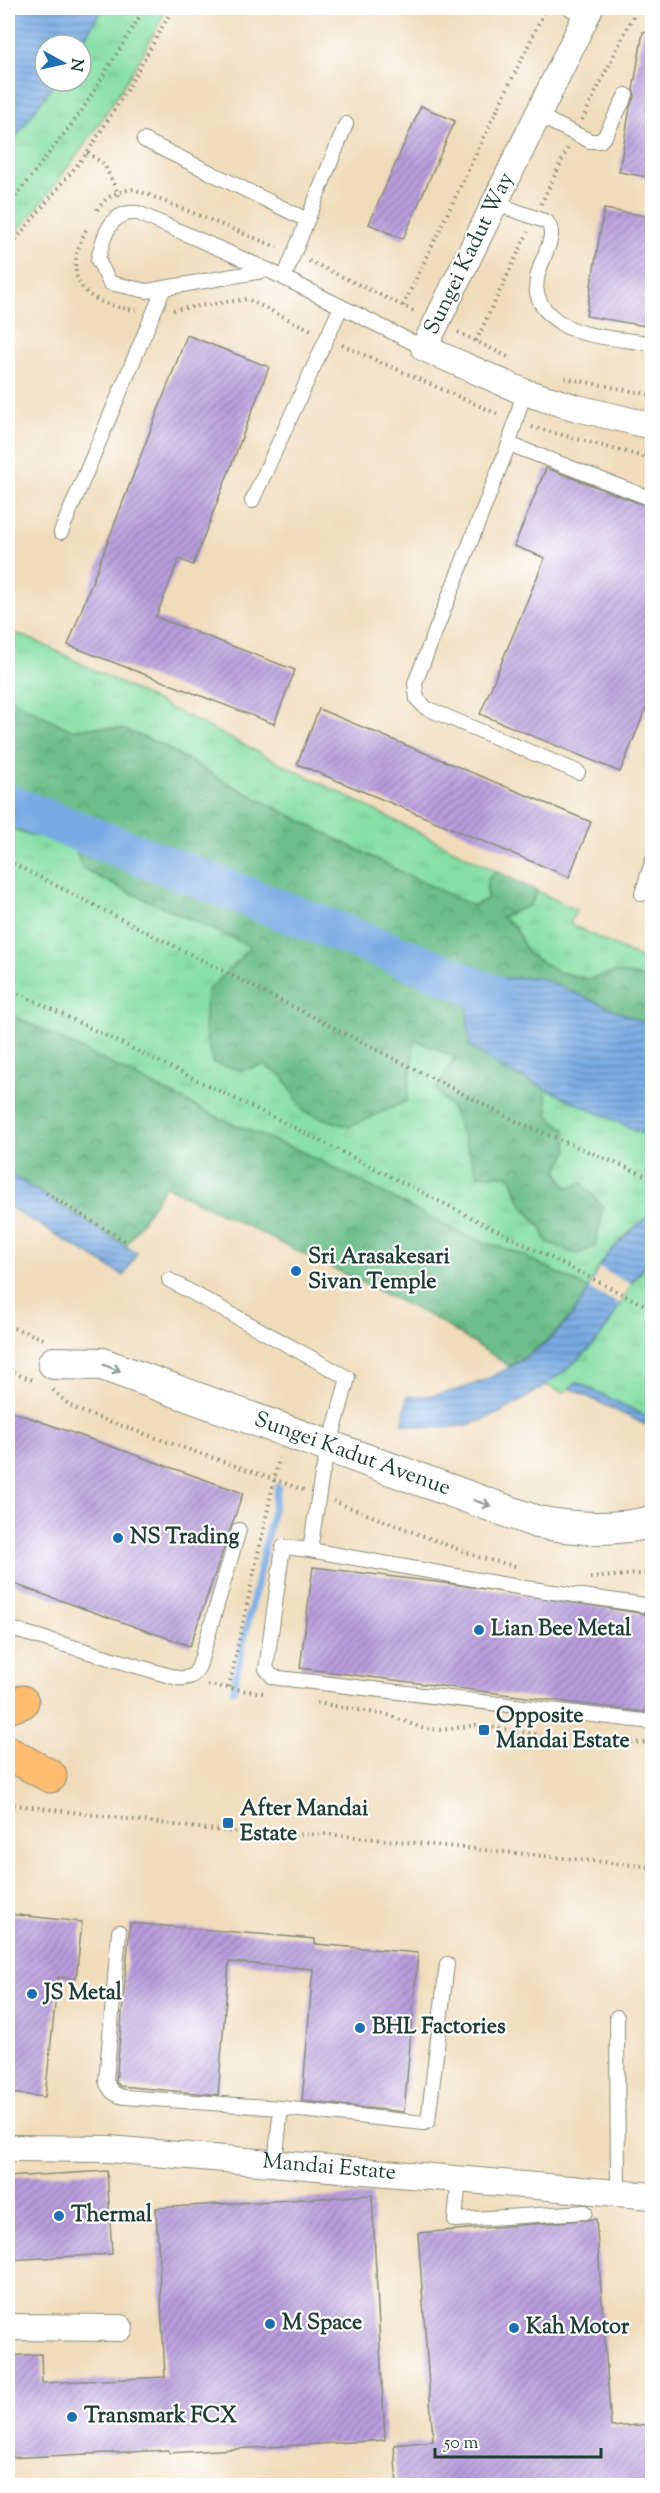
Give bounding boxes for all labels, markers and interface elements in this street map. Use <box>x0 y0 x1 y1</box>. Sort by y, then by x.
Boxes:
north arrow <box>33 33 93 93</box>
text: N <box>63 57 88 73</box>
street label: Sungei Kadut Way <box>417 167 523 341</box>
place label: Sri Arasakesari Sivan Temple <box>308 1242 450 1299</box>
marker: Sri Arasakesari Sivan Temple <box>289 1264 303 1278</box>
one-way arrow <box>102 1363 121 1374</box>
street label: Sungei Kadut Avenue <box>249 1404 455 1505</box>
one-way arrow <box>472 1499 491 1510</box>
place label: NS Trading <box>130 1522 239 1554</box>
marker: NS Trading <box>111 1531 125 1545</box>
place label: Lian Bee Metal <box>491 1614 632 1646</box>
marker: Lian Bee Metal <box>472 1623 486 1637</box>
place label: Opposite Mandai Estate <box>496 1701 630 1758</box>
marker: Opposite Mandai Estate <box>477 1723 491 1737</box>
place label: After Mandai Estate <box>240 1794 369 1851</box>
marker: After Mandai Estate <box>221 1816 235 1830</box>
place label: JS Metal <box>42 1978 123 2010</box>
marker: JS Metal <box>25 1987 39 2001</box>
place label: BHL Factories <box>372 2012 506 2044</box>
marker: BHL Factories <box>353 2021 367 2035</box>
street label: Mandai Estate <box>261 2146 397 2190</box>
place label: Thermal <box>71 2200 153 2232</box>
marker: Thermal <box>52 2209 66 2223</box>
place label: M Space <box>282 2308 362 2340</box>
place label: Kah Motor <box>526 2312 630 2344</box>
marker: M Space <box>263 2317 277 2331</box>
marker: Kah Motor <box>507 2321 521 2335</box>
place label: Transmark FCX <box>84 2401 237 2433</box>
marker: Transmark FCX <box>65 2410 79 2424</box>
scale bar <box>435 2421 602 2459</box>
text: 50 m <box>443 2431 479 2457</box>

